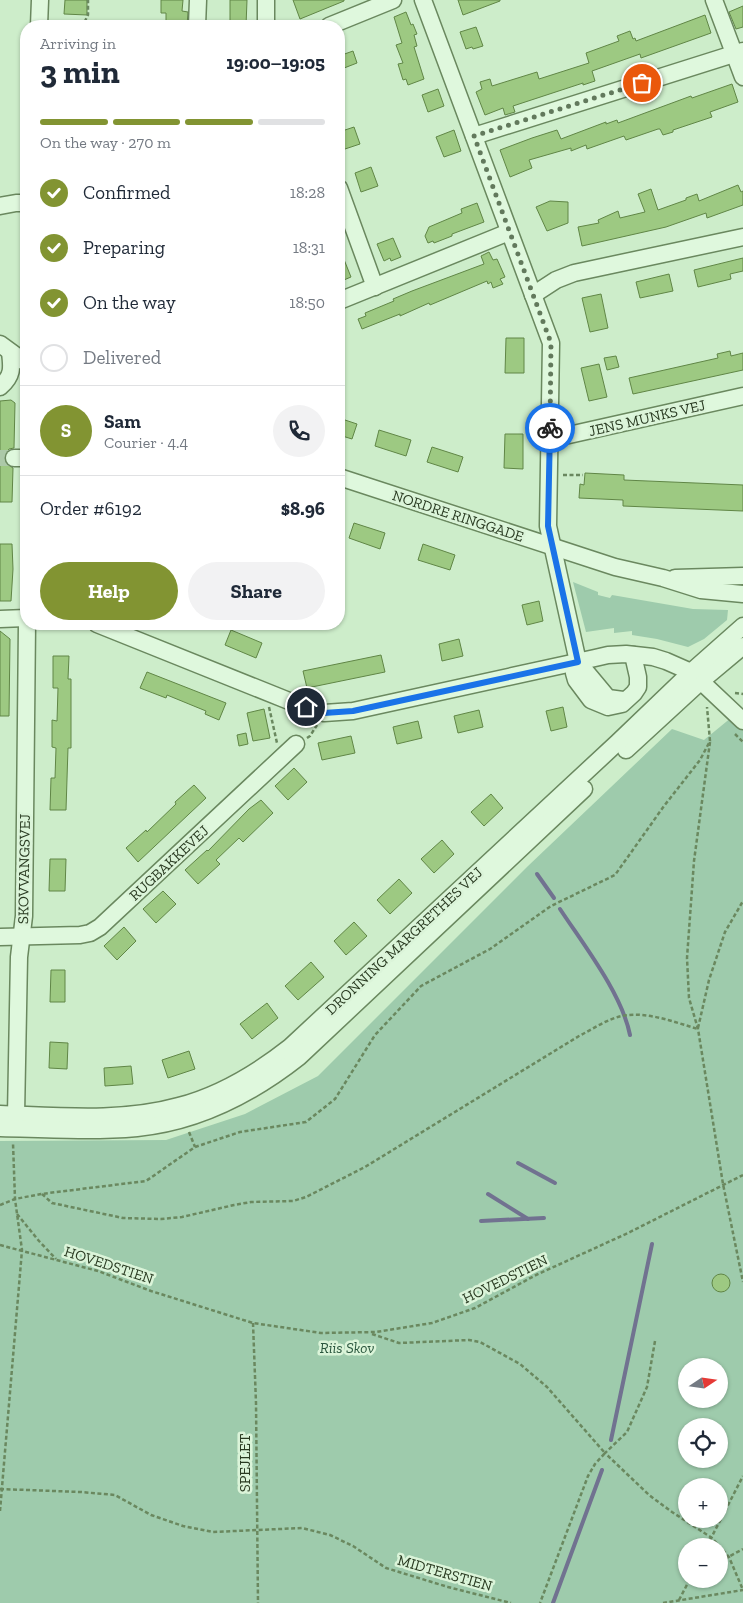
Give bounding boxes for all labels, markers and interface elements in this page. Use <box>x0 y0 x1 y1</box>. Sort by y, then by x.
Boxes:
text: Arriving in <box>40 34 116 53</box>
text: 19:00–19:05 <box>226 51 325 74</box>
text: 3 min <box>40 53 120 91</box>
pin <box>621 62 663 104</box>
icon: bag <box>628 69 656 97</box>
text: On the way · 270 m <box>40 133 171 152</box>
icon: check <box>40 179 68 207</box>
text: Confirmed <box>83 181 170 204</box>
text: 18:28 <box>290 183 325 202</box>
icon: check <box>40 234 68 262</box>
text: Preparing <box>83 236 165 259</box>
text: 18:31 <box>293 238 325 257</box>
icon: check <box>40 289 68 317</box>
text: On the way <box>83 291 176 314</box>
text: 18:50 <box>289 293 325 312</box>
text: Delivered <box>83 346 161 369</box>
street label: JENS MUNKS VEJ <box>587 396 707 440</box>
courier <box>525 403 575 453</box>
button: phone <box>273 405 325 457</box>
text: Sam <box>104 410 141 433</box>
icon: bike <box>536 414 564 442</box>
text: S <box>61 419 71 442</box>
text: Courier · 4.4 <box>104 433 188 452</box>
street label: NORDRE RINGGADE <box>390 486 526 546</box>
text: Order #6192 <box>40 497 142 520</box>
text: $8.96 <box>281 497 325 520</box>
button: Help <box>40 562 178 620</box>
button: Share <box>188 562 325 620</box>
pin <box>285 686 327 728</box>
icon: home <box>292 693 320 721</box>
street label: SKOVVANGSVEJ <box>14 813 34 924</box>
street label: RUGBAKKEVEJ <box>126 822 213 904</box>
street label: DRONNING MARGRETHES VEJ <box>322 863 486 1019</box>
street label: HOVEDSTIEN <box>62 1242 156 1288</box>
street label: HOVEDSTIEN <box>459 1251 551 1307</box>
park label: Riis Skov <box>320 1339 374 1357</box>
north arrow <box>678 1358 728 1408</box>
map controls <box>678 1358 728 1588</box>
button: locate <box>678 1418 728 1468</box>
street label: SPEJLET <box>236 1434 254 1492</box>
button: + <box>678 1478 728 1528</box>
button: − <box>678 1538 728 1588</box>
street label: MIDTERSTIEN <box>395 1551 495 1595</box>

